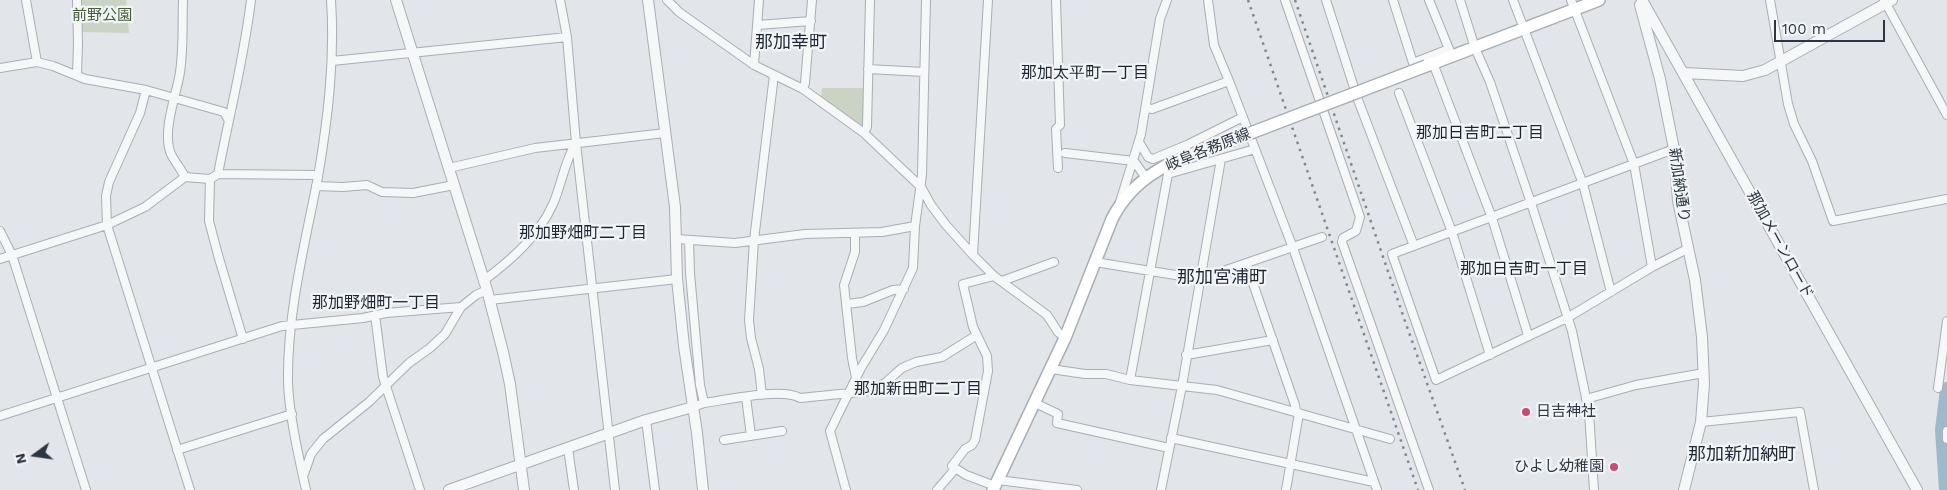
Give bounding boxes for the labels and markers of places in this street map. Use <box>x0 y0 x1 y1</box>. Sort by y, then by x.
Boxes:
place label: 日吉神社 <box>1536 403 1596 421</box>
marker: 日吉神社 <box>1520 406 1532 418</box>
place label: ひよし幼稚園 <box>1514 458 1604 476</box>
marker: ひよし幼稚園 <box>1608 461 1620 473</box>

